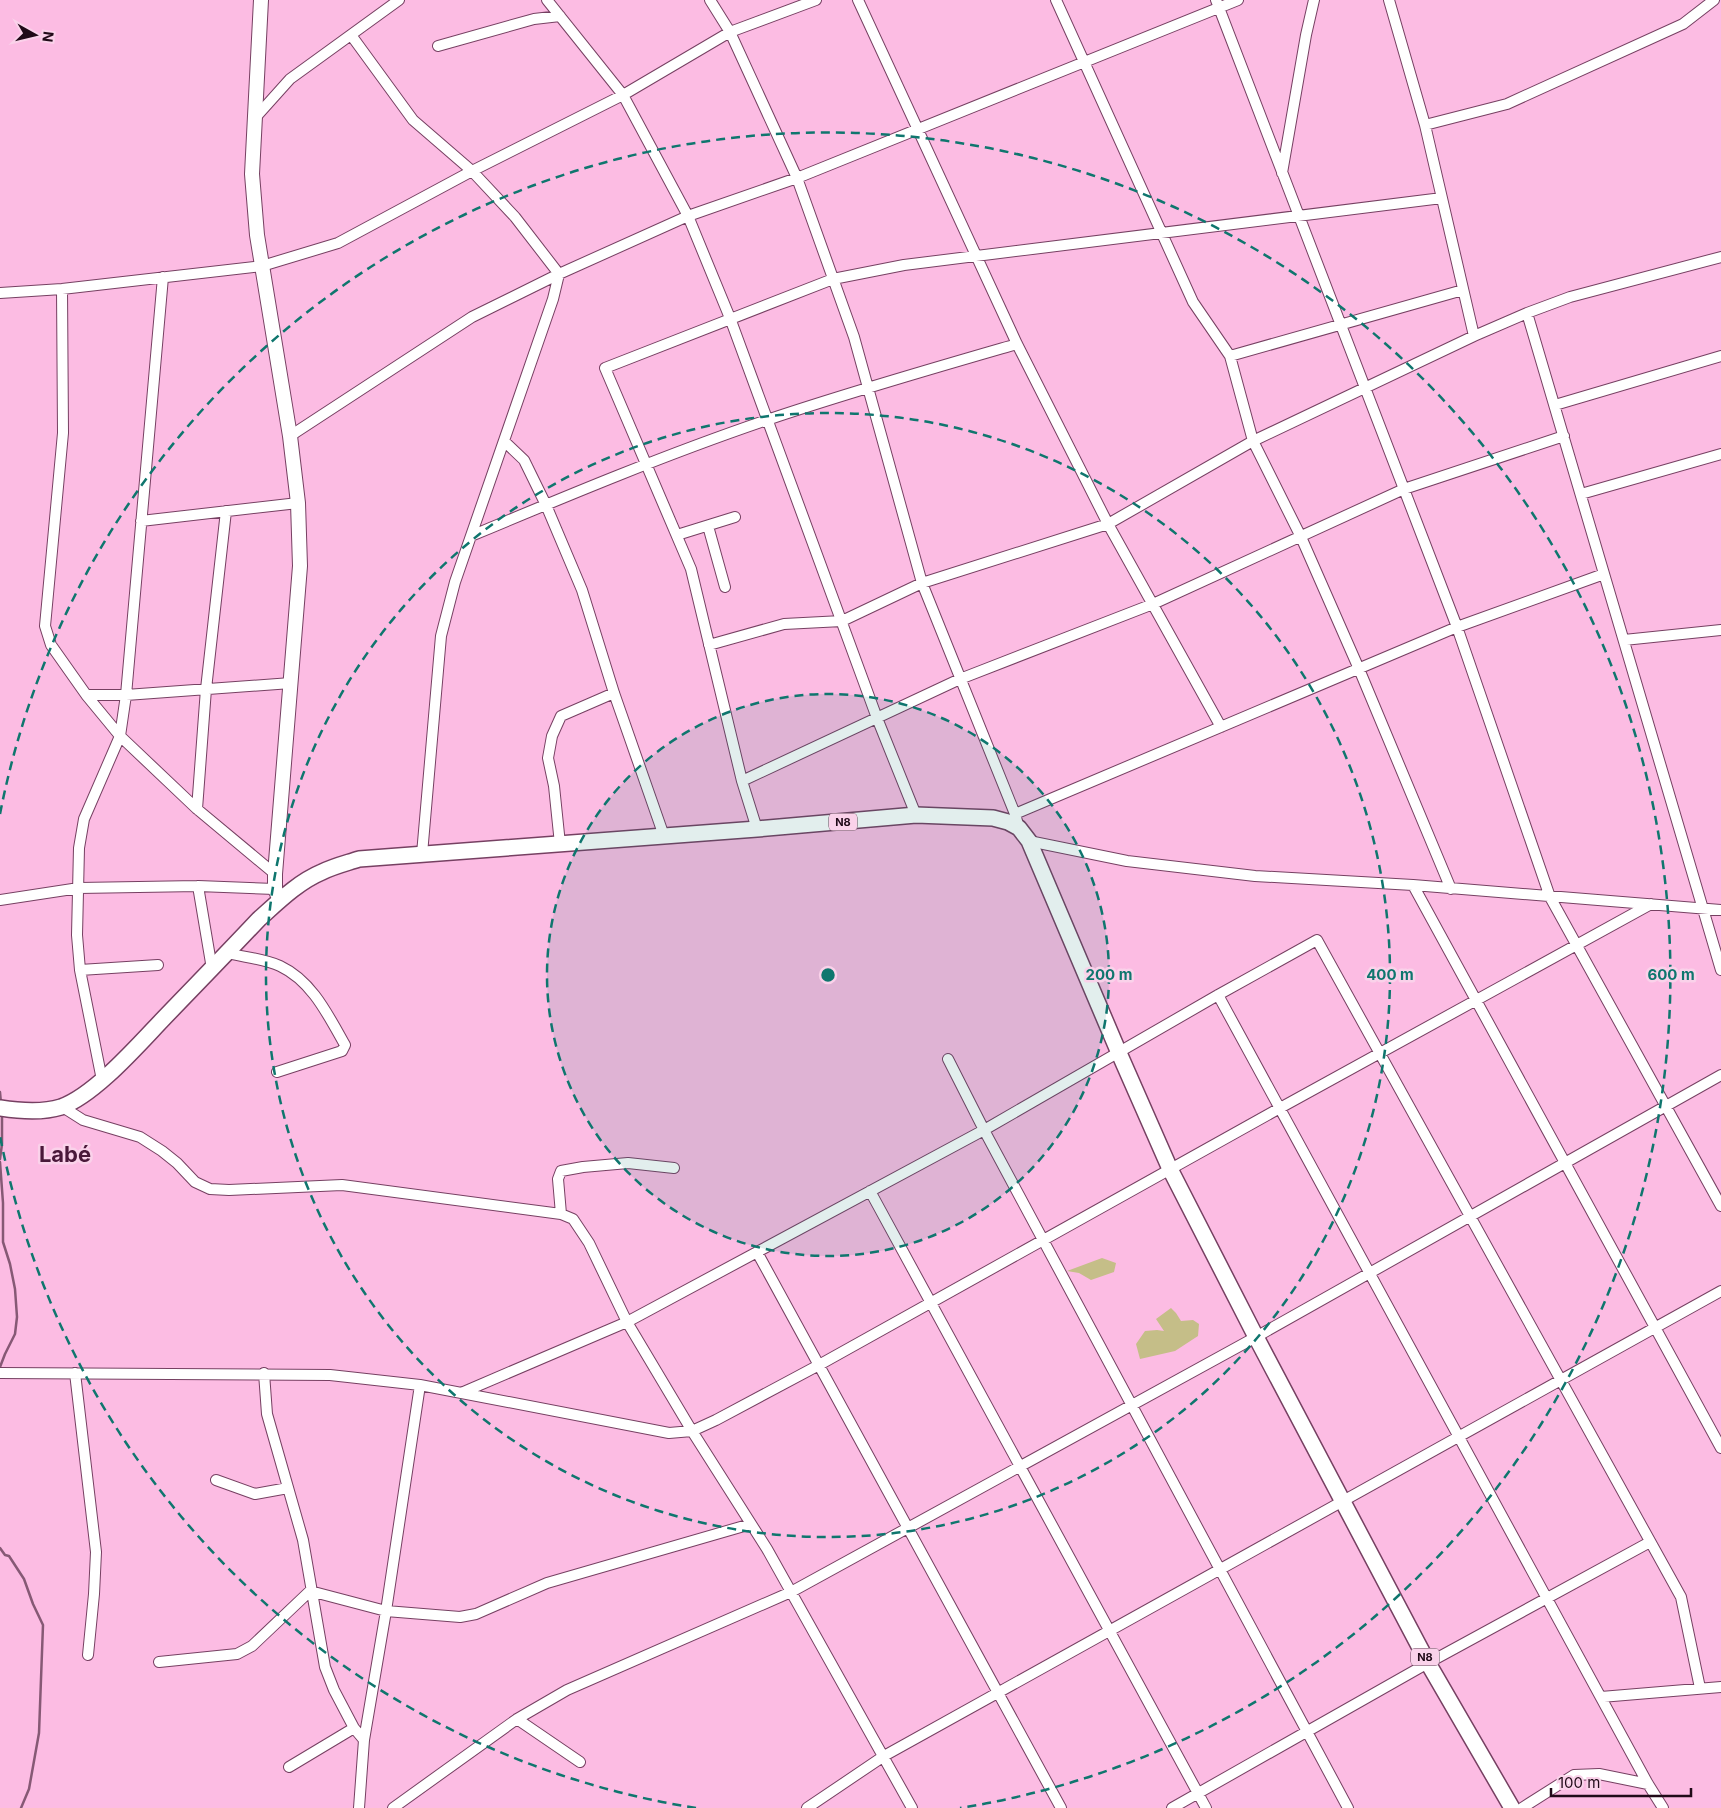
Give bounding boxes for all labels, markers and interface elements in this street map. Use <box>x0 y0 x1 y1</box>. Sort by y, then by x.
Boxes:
north arrow <box>10 10 60 60</box>
text: N <box>39 30 58 43</box>
road number: N8 <box>829 814 857 830</box>
text: 200 m <box>1086 965 1132 984</box>
text: 400 m <box>1366 965 1414 984</box>
text: 600 m <box>1647 965 1695 984</box>
centre of rings <box>819 966 837 984</box>
district label: Labé <box>39 1141 91 1167</box>
road number: N8 <box>1411 1648 1439 1665</box>
scale bar <box>1551 1766 1691 1798</box>
text: 100 m <box>1558 1773 1600 1792</box>

